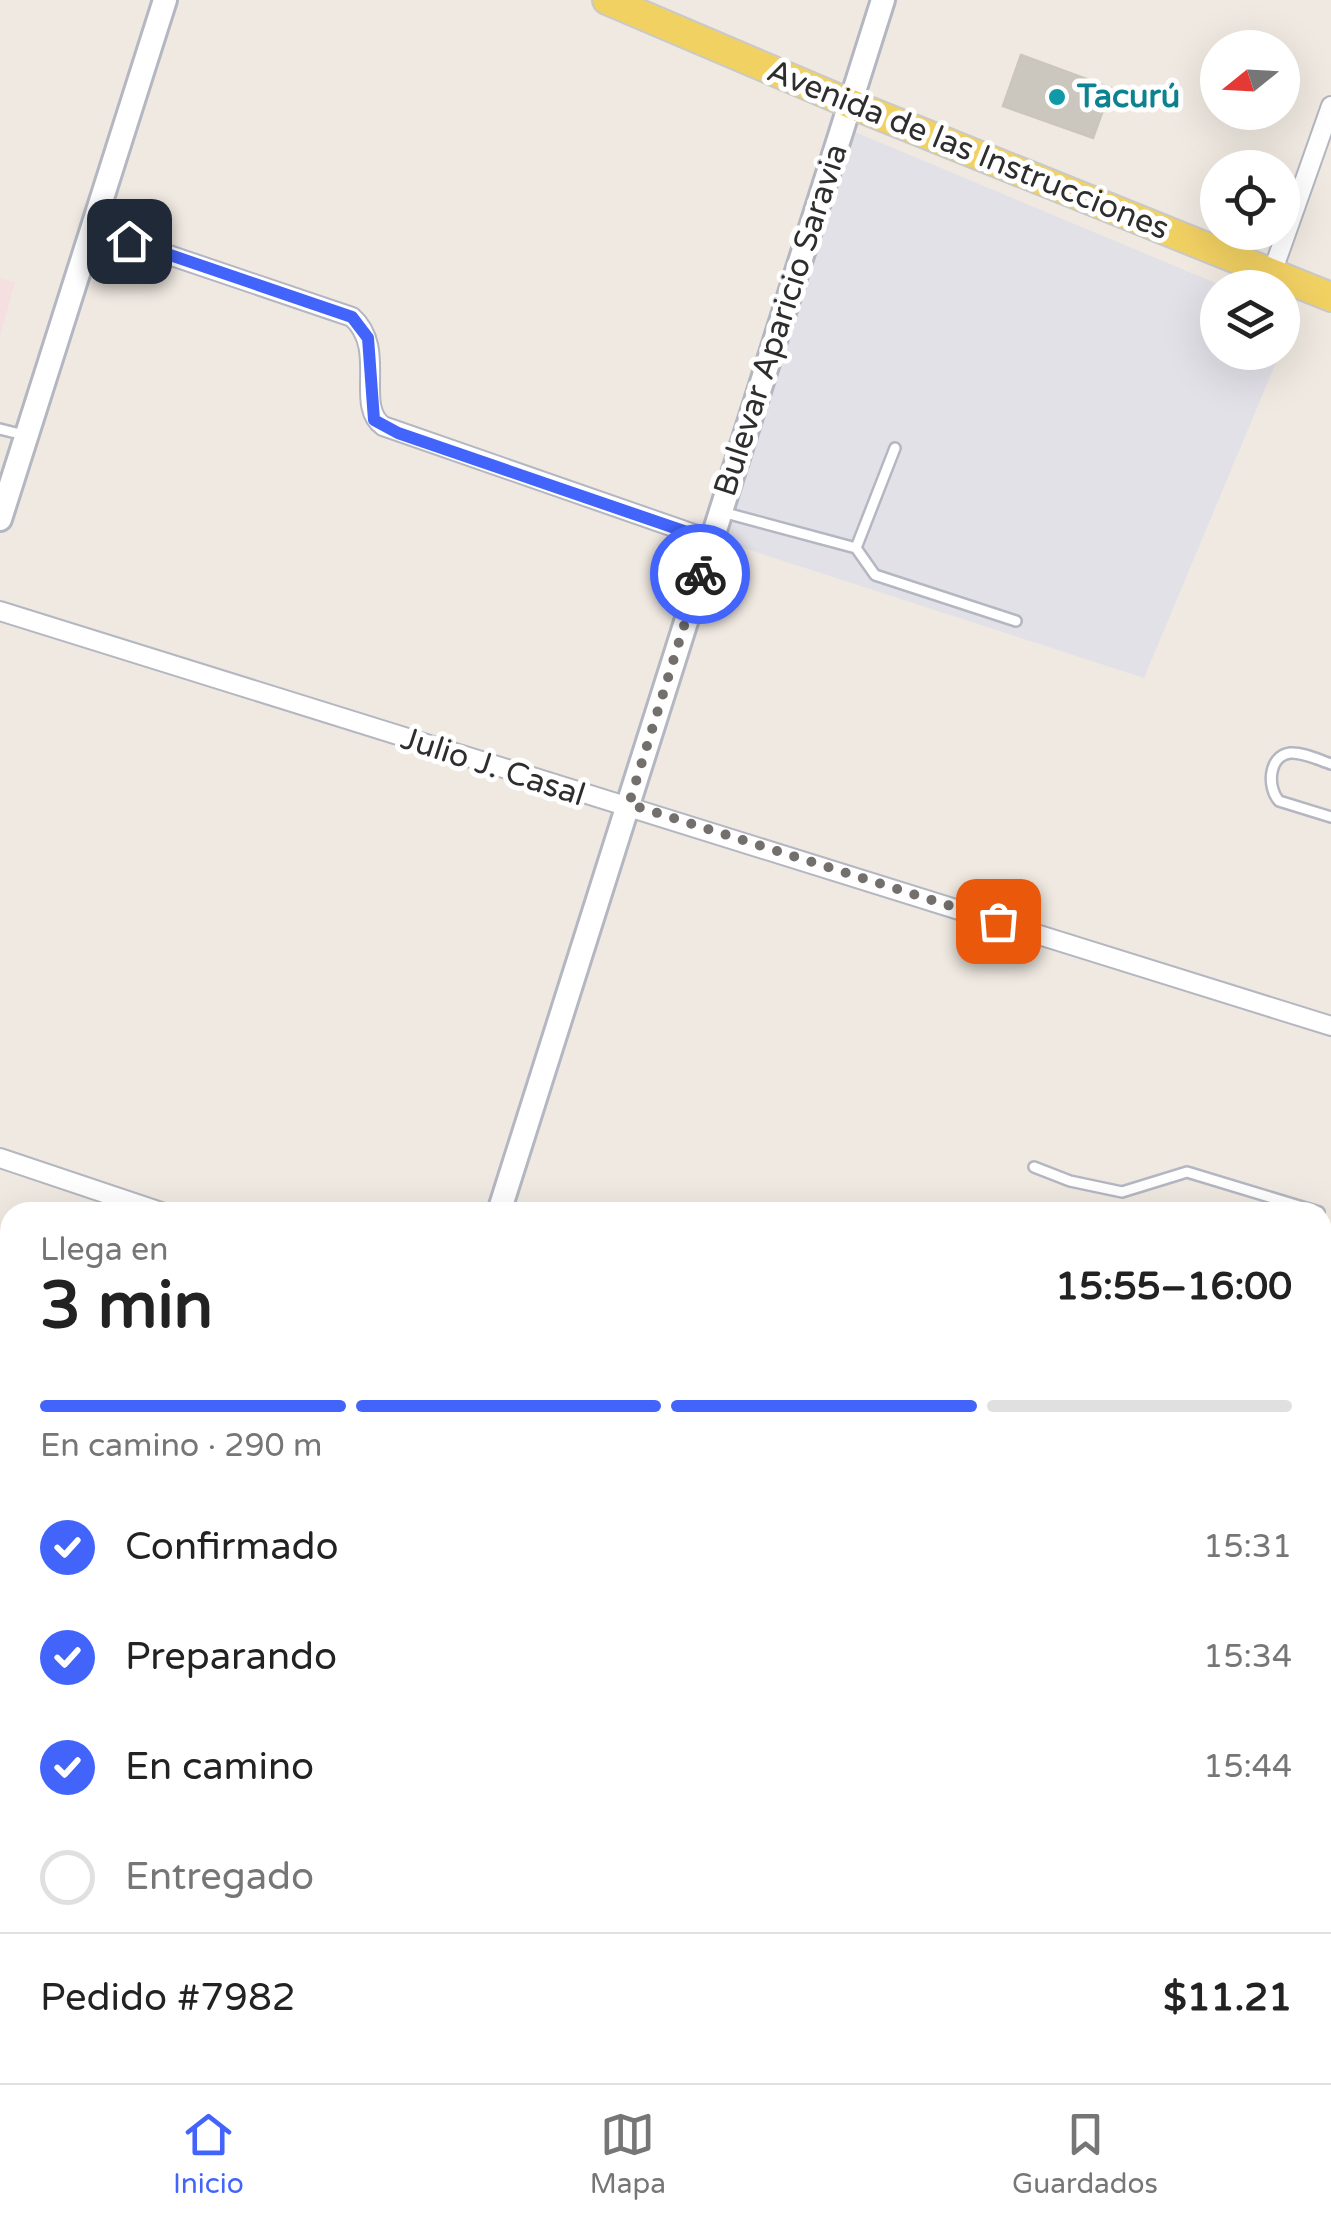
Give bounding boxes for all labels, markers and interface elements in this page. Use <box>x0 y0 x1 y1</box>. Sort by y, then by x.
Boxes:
north arrow <box>1200 30 1300 130</box>
map controls <box>1200 30 1300 370</box>
street label: Avenida de las Instrucciones <box>762 52 1174 248</box>
place label: Tacurú <box>1076 78 1180 116</box>
marker: Tacurú <box>1046 86 1068 108</box>
street label: Bulevar Aparicio Saravia <box>706 139 856 501</box>
button: locate <box>1200 150 1300 250</box>
pin <box>87 199 172 284</box>
icon: home <box>102 214 157 269</box>
button: layers <box>1200 270 1300 370</box>
courier <box>650 524 750 624</box>
icon: bike <box>673 547 728 602</box>
street label: Julio J. Casal <box>396 719 590 815</box>
pin <box>956 879 1041 964</box>
icon: bag <box>971 894 1026 949</box>
text: Llega en <box>40 1231 169 1269</box>
text: 15:55–16:00 <box>1055 1264 1292 1310</box>
text: 3 min <box>40 1267 213 1346</box>
text: En camino · 290 m <box>40 1427 322 1465</box>
icon: check <box>40 1520 95 1575</box>
text: Confirmado <box>125 1524 339 1570</box>
text: 15:31 <box>1203 1528 1292 1566</box>
icon: check <box>40 1630 95 1685</box>
text: Preparando <box>125 1634 337 1680</box>
text: 15:34 <box>1203 1638 1292 1676</box>
icon: check <box>40 1740 95 1795</box>
text: En camino <box>125 1744 314 1790</box>
text: 15:44 <box>1203 1748 1292 1786</box>
text: Entregado <box>125 1854 314 1900</box>
text: Pedido #7982 <box>40 1975 296 2021</box>
text: $11.21 <box>1163 1975 1292 2021</box>
tab: Inicio <box>173 2107 244 2201</box>
tab: Mapa <box>590 2107 666 2201</box>
tab: Guardados <box>1012 2107 1158 2201</box>

